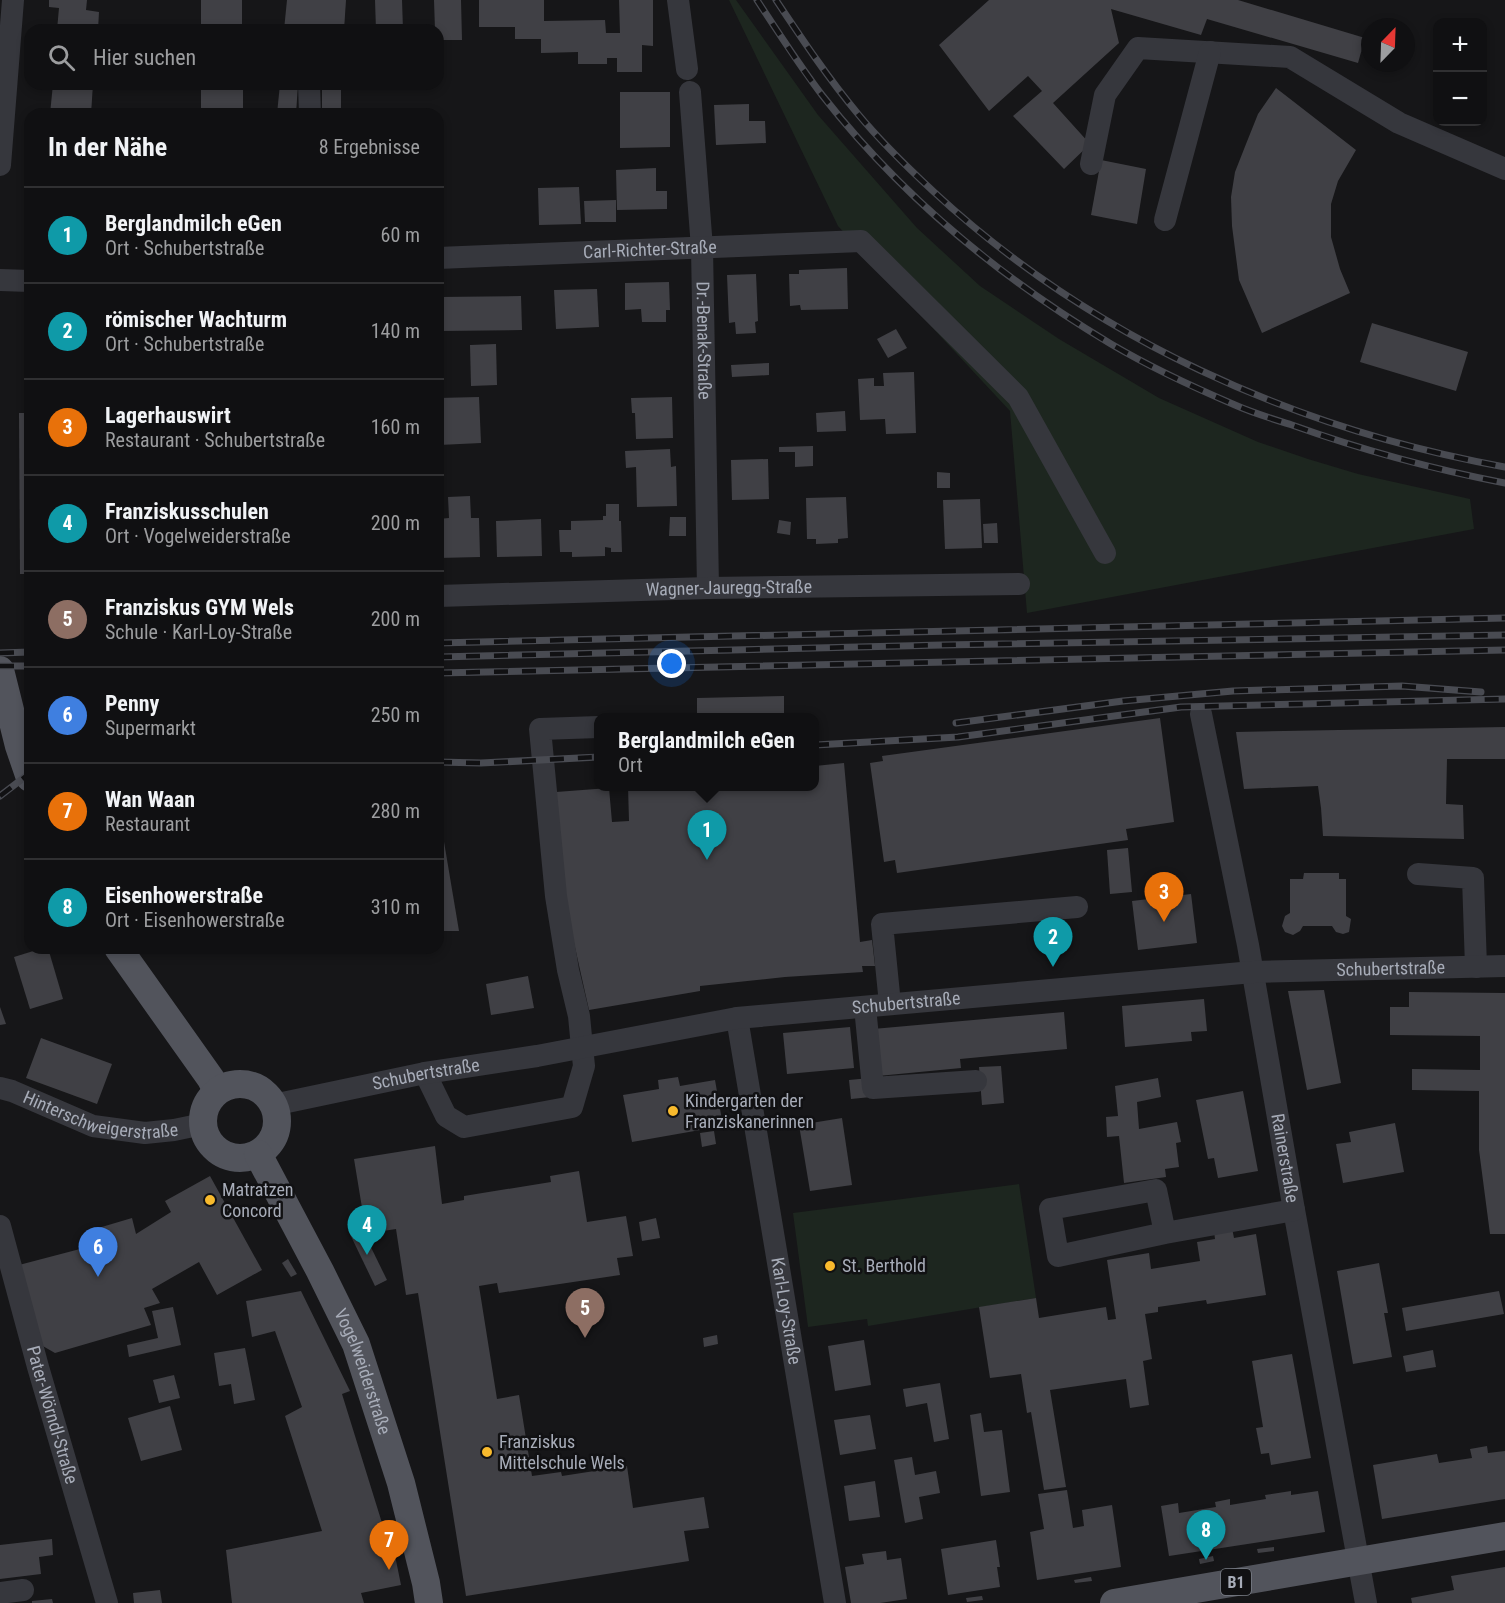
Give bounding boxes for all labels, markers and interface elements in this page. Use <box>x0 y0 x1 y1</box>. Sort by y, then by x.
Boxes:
north arrow <box>1361 18 1415 72</box>
map controls <box>1433 18 1487 126</box>
button: + <box>1433 18 1487 72</box>
search box <box>24 24 444 90</box>
icon: search <box>45 41 78 74</box>
text: Hier suchen <box>93 45 196 70</box>
button: − <box>1433 72 1487 126</box>
text: In der Nähe <box>48 132 167 162</box>
text: 8 Ergebnisse <box>319 135 420 159</box>
text: Berglandmilch eGen <box>105 211 282 236</box>
text: 1 <box>62 223 73 247</box>
text: 60 m <box>381 223 420 247</box>
text: Ort · Schubertstraße <box>105 236 264 260</box>
street label: Carl-Richter-Straße <box>583 236 717 262</box>
street label: Dr.-Benak-Straße <box>693 281 716 400</box>
text: römischer Wachturm <box>105 307 287 332</box>
text: 2 <box>62 319 73 343</box>
text: 140 m <box>371 319 420 343</box>
text: Ort · Schubertstraße <box>105 332 264 356</box>
text: Lagerhauswirt <box>105 403 231 428</box>
text: 3 <box>62 415 73 439</box>
text: 160 m <box>371 415 420 439</box>
text: Restaurant · Schubertstraße <box>105 428 325 452</box>
text: Franziskusschulen <box>105 499 269 524</box>
text: 4 <box>62 511 73 535</box>
text: 200 m <box>371 511 420 535</box>
text: Ort · Vogelweiderstraße <box>105 524 291 548</box>
street label: Wagner-Jauregg-Straße <box>645 576 812 600</box>
text: Franziskus GYM Wels <box>105 595 294 620</box>
text: 5 <box>62 607 73 631</box>
text: 200 m <box>371 607 420 631</box>
text: Schule · Karl-Loy-Straße <box>105 620 292 644</box>
your location <box>657 649 686 678</box>
text: Penny <box>105 691 159 716</box>
text: 6 <box>62 703 73 727</box>
text: 250 m <box>371 703 420 727</box>
popup <box>594 713 819 791</box>
text: Supermarkt <box>105 716 196 740</box>
text: Berglandmilch eGen <box>618 728 795 753</box>
text: Ort <box>618 753 643 777</box>
text: Wan Waan <box>105 787 195 812</box>
text: 7 <box>62 799 73 823</box>
text: 280 m <box>371 799 420 823</box>
pin: 1 <box>688 810 726 860</box>
text: Restaurant <box>105 812 190 836</box>
pin: 3 <box>1144 872 1184 922</box>
text: Eisenhowerstraße <box>105 883 263 908</box>
text: 8 <box>62 895 73 919</box>
text: 310 m <box>371 895 420 919</box>
text: Ort · Eisenhowerstraße <box>105 908 285 932</box>
pin: 2 <box>1034 918 1072 967</box>
street label: Schubertstraße <box>1336 956 1445 980</box>
street label: Schubertstraße <box>851 987 961 1018</box>
street label: Schubertstraße <box>370 1054 481 1094</box>
street label: Hinterschweigerstraße <box>20 1086 179 1143</box>
place label: Kindergarten der Franziskanerinnen <box>685 1090 814 1132</box>
marker: Kindergarten der Franziskanerinnen <box>666 1104 680 1118</box>
street label: Rainerstraße <box>1267 1112 1304 1204</box>
place label: Matratzen Concord <box>222 1179 294 1221</box>
marker: Matratzen Concord <box>203 1193 217 1207</box>
pin: 4 <box>348 1206 386 1255</box>
pin: 6 <box>78 1228 118 1277</box>
place label: St. Berthold <box>842 1255 926 1276</box>
street label: Karl-Loy-Straße <box>767 1256 806 1366</box>
marker: St. Berthold <box>823 1259 837 1273</box>
pin: 5 <box>566 1288 604 1338</box>
street label: Vogelweiderstraße <box>330 1305 396 1437</box>
street label: Pater-Wörndl-Straße <box>23 1343 83 1486</box>
place label: Franziskus Mittelschule Wels <box>499 1431 625 1473</box>
marker: Franziskus Mittelschule Wels <box>480 1445 494 1459</box>
pin: 8 <box>1186 1510 1226 1560</box>
pin: 7 <box>370 1520 408 1570</box>
road number: B1 <box>1221 1569 1251 1595</box>

